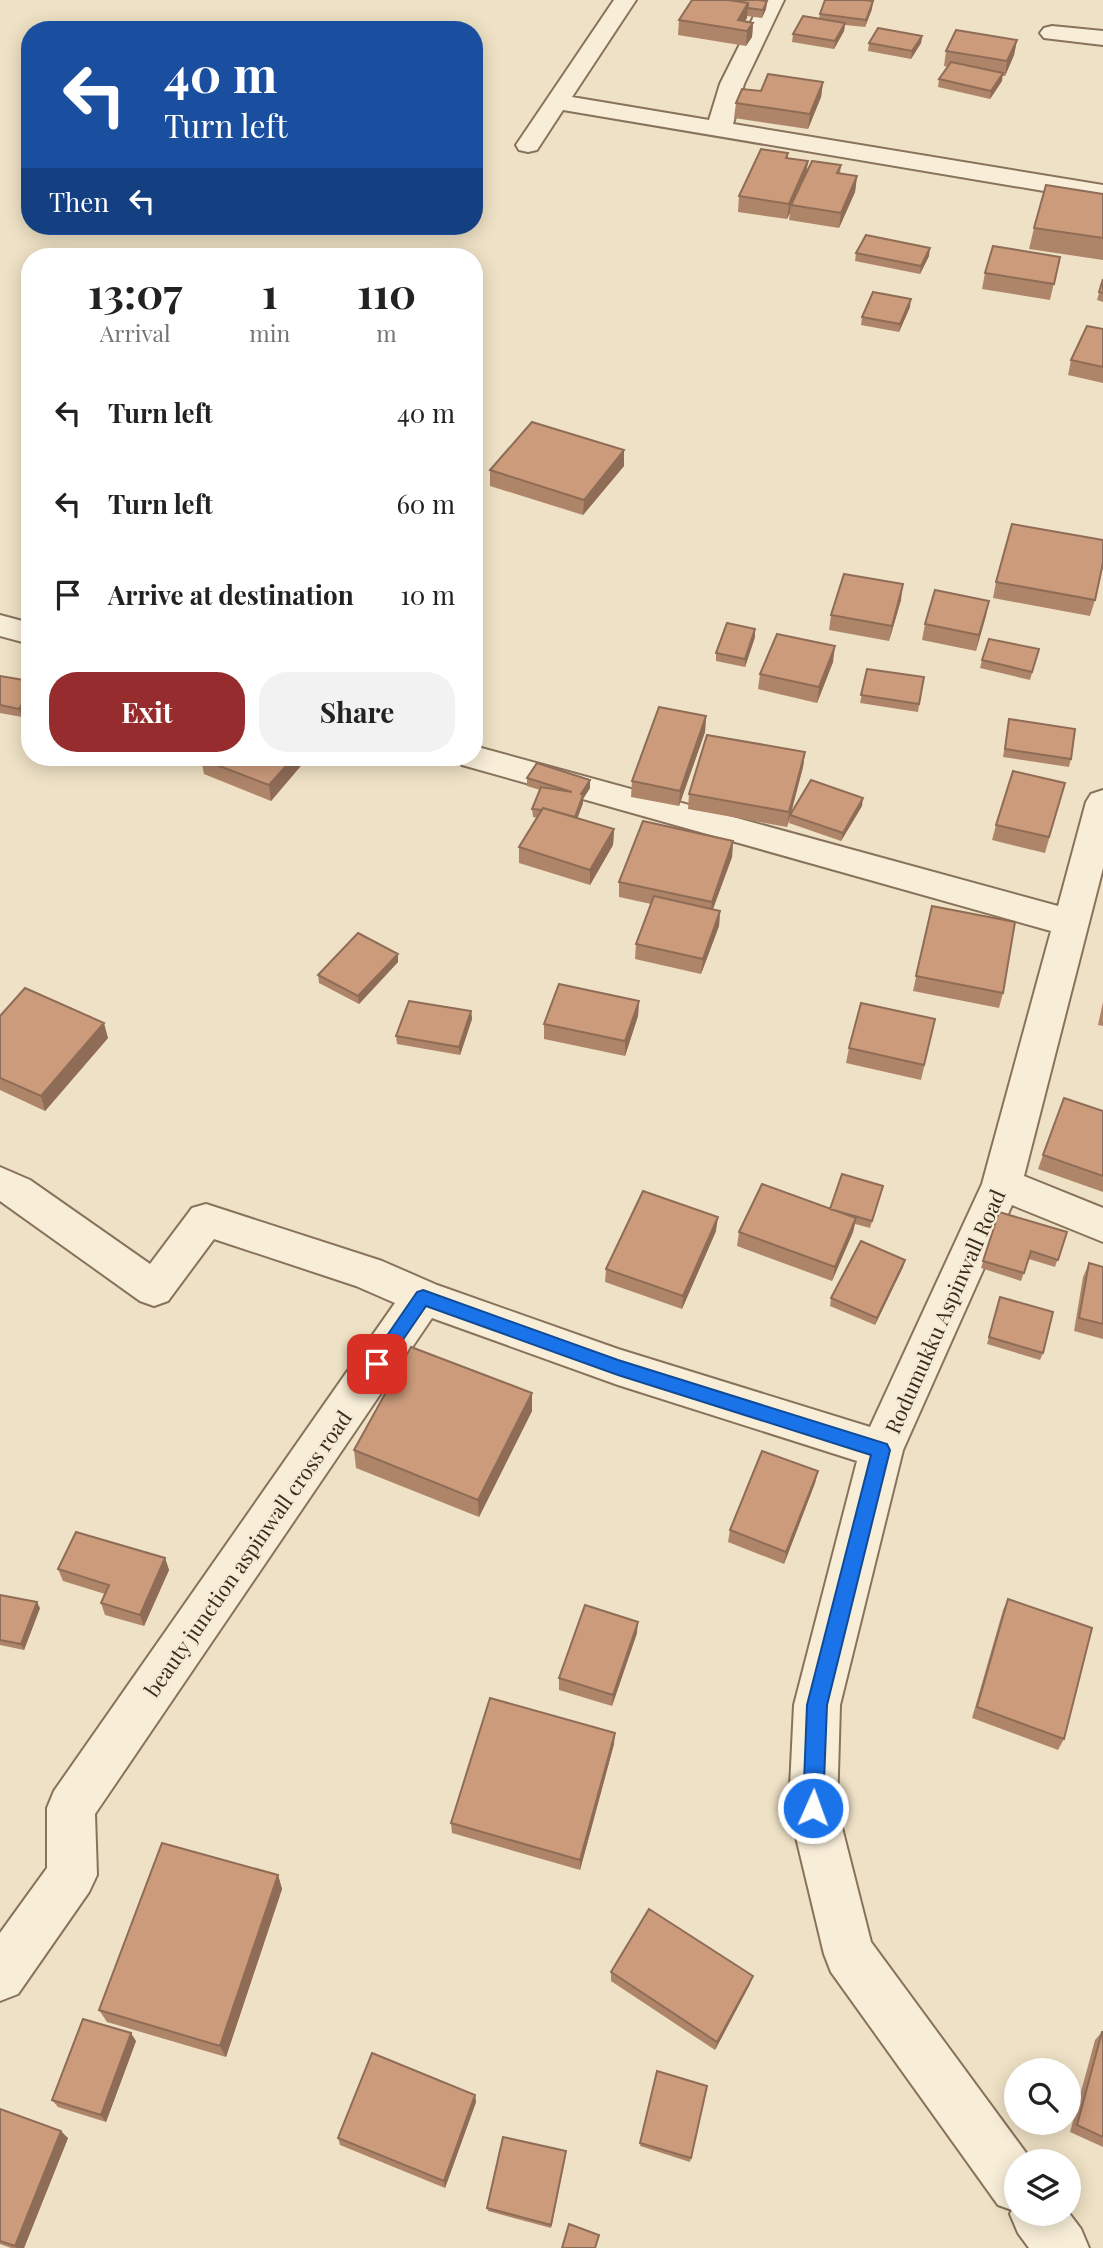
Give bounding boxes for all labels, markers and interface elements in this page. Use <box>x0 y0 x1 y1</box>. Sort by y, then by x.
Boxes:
text: 40 m <box>164 40 277 105</box>
icon: left <box>49 49 140 140</box>
text: Turn left <box>164 103 288 146</box>
icon: left <box>123 182 161 220</box>
text: Then <box>49 184 109 219</box>
text: 13:07 <box>88 264 182 320</box>
text: 1 <box>262 264 278 320</box>
text: 110 <box>357 264 416 320</box>
text: Arrival <box>100 317 171 348</box>
text: min <box>249 317 290 348</box>
text: m <box>376 317 397 348</box>
icon: left <box>49 394 87 432</box>
text: Turn left <box>108 395 213 430</box>
text: 40 m <box>397 395 455 430</box>
icon: left <box>49 485 87 523</box>
text: Turn left <box>108 486 213 521</box>
text: 60 m <box>396 486 455 521</box>
icon: arrive <box>49 576 87 614</box>
text: Arrive at destination <box>108 577 354 612</box>
text: 10 m <box>400 577 455 612</box>
button: Exit <box>49 672 245 752</box>
button: Share <box>259 672 455 752</box>
street label: Rodumukku Aspinwall Road <box>877 1185 1011 1437</box>
pin <box>347 1334 407 1394</box>
icon: arrive <box>358 1345 396 1383</box>
street label: beauty junction aspinwall cross road <box>137 1404 357 1702</box>
position arrow <box>776 1771 850 1845</box>
map controls <box>1004 2058 1081 2226</box>
button: search <box>1004 2058 1081 2135</box>
button: layers <box>1004 2149 1081 2226</box>

